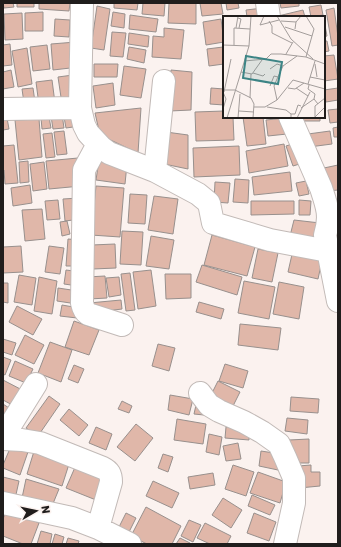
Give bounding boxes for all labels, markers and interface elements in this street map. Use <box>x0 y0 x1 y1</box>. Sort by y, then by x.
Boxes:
inset map <box>223 16 325 118</box>
north arrow <box>16 491 56 531</box>
text: N <box>38 505 52 515</box>

